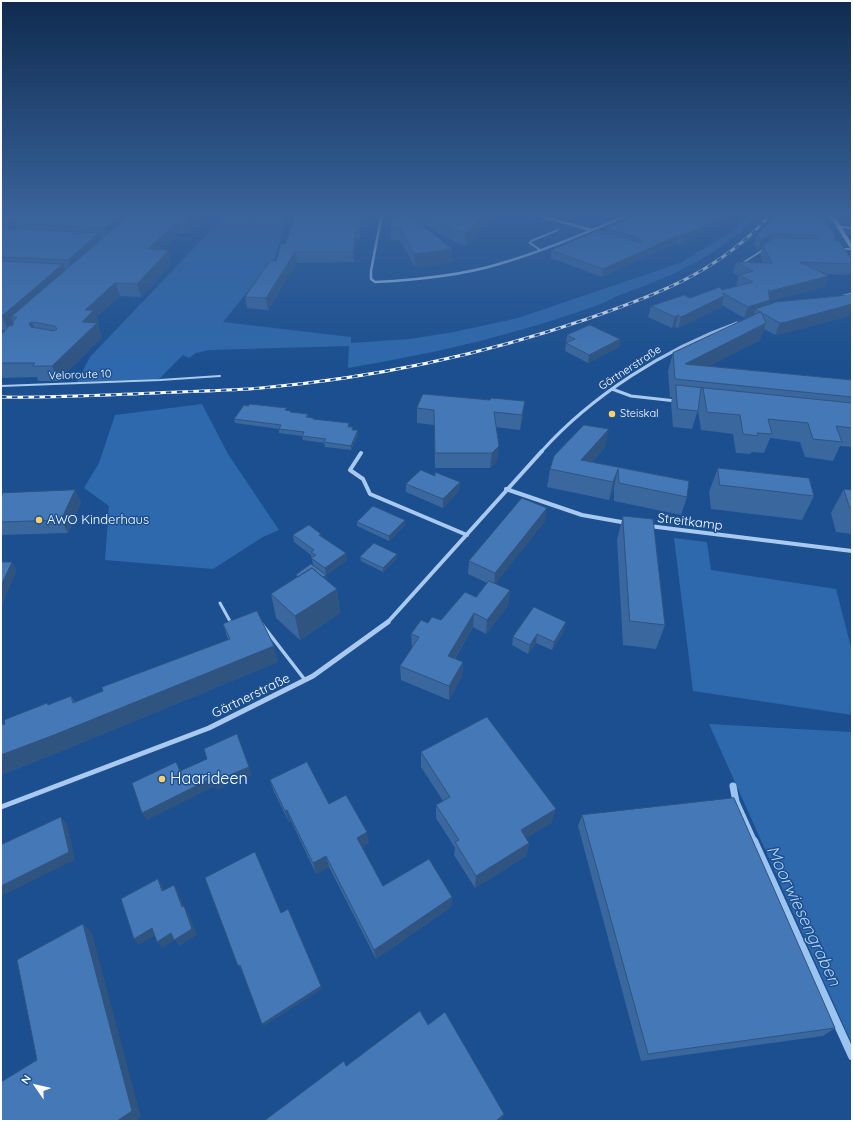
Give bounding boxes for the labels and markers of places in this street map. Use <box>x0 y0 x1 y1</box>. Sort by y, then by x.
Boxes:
place label: Steiskal <box>620 407 659 421</box>
marker: Steiskal <box>607 409 617 419</box>
place label: AWO Kinderhaus <box>47 512 149 528</box>
marker: AWO Kinderhaus <box>34 515 44 525</box>
place label: Haarideen <box>170 769 248 789</box>
marker: Haarideen <box>157 774 167 784</box>

